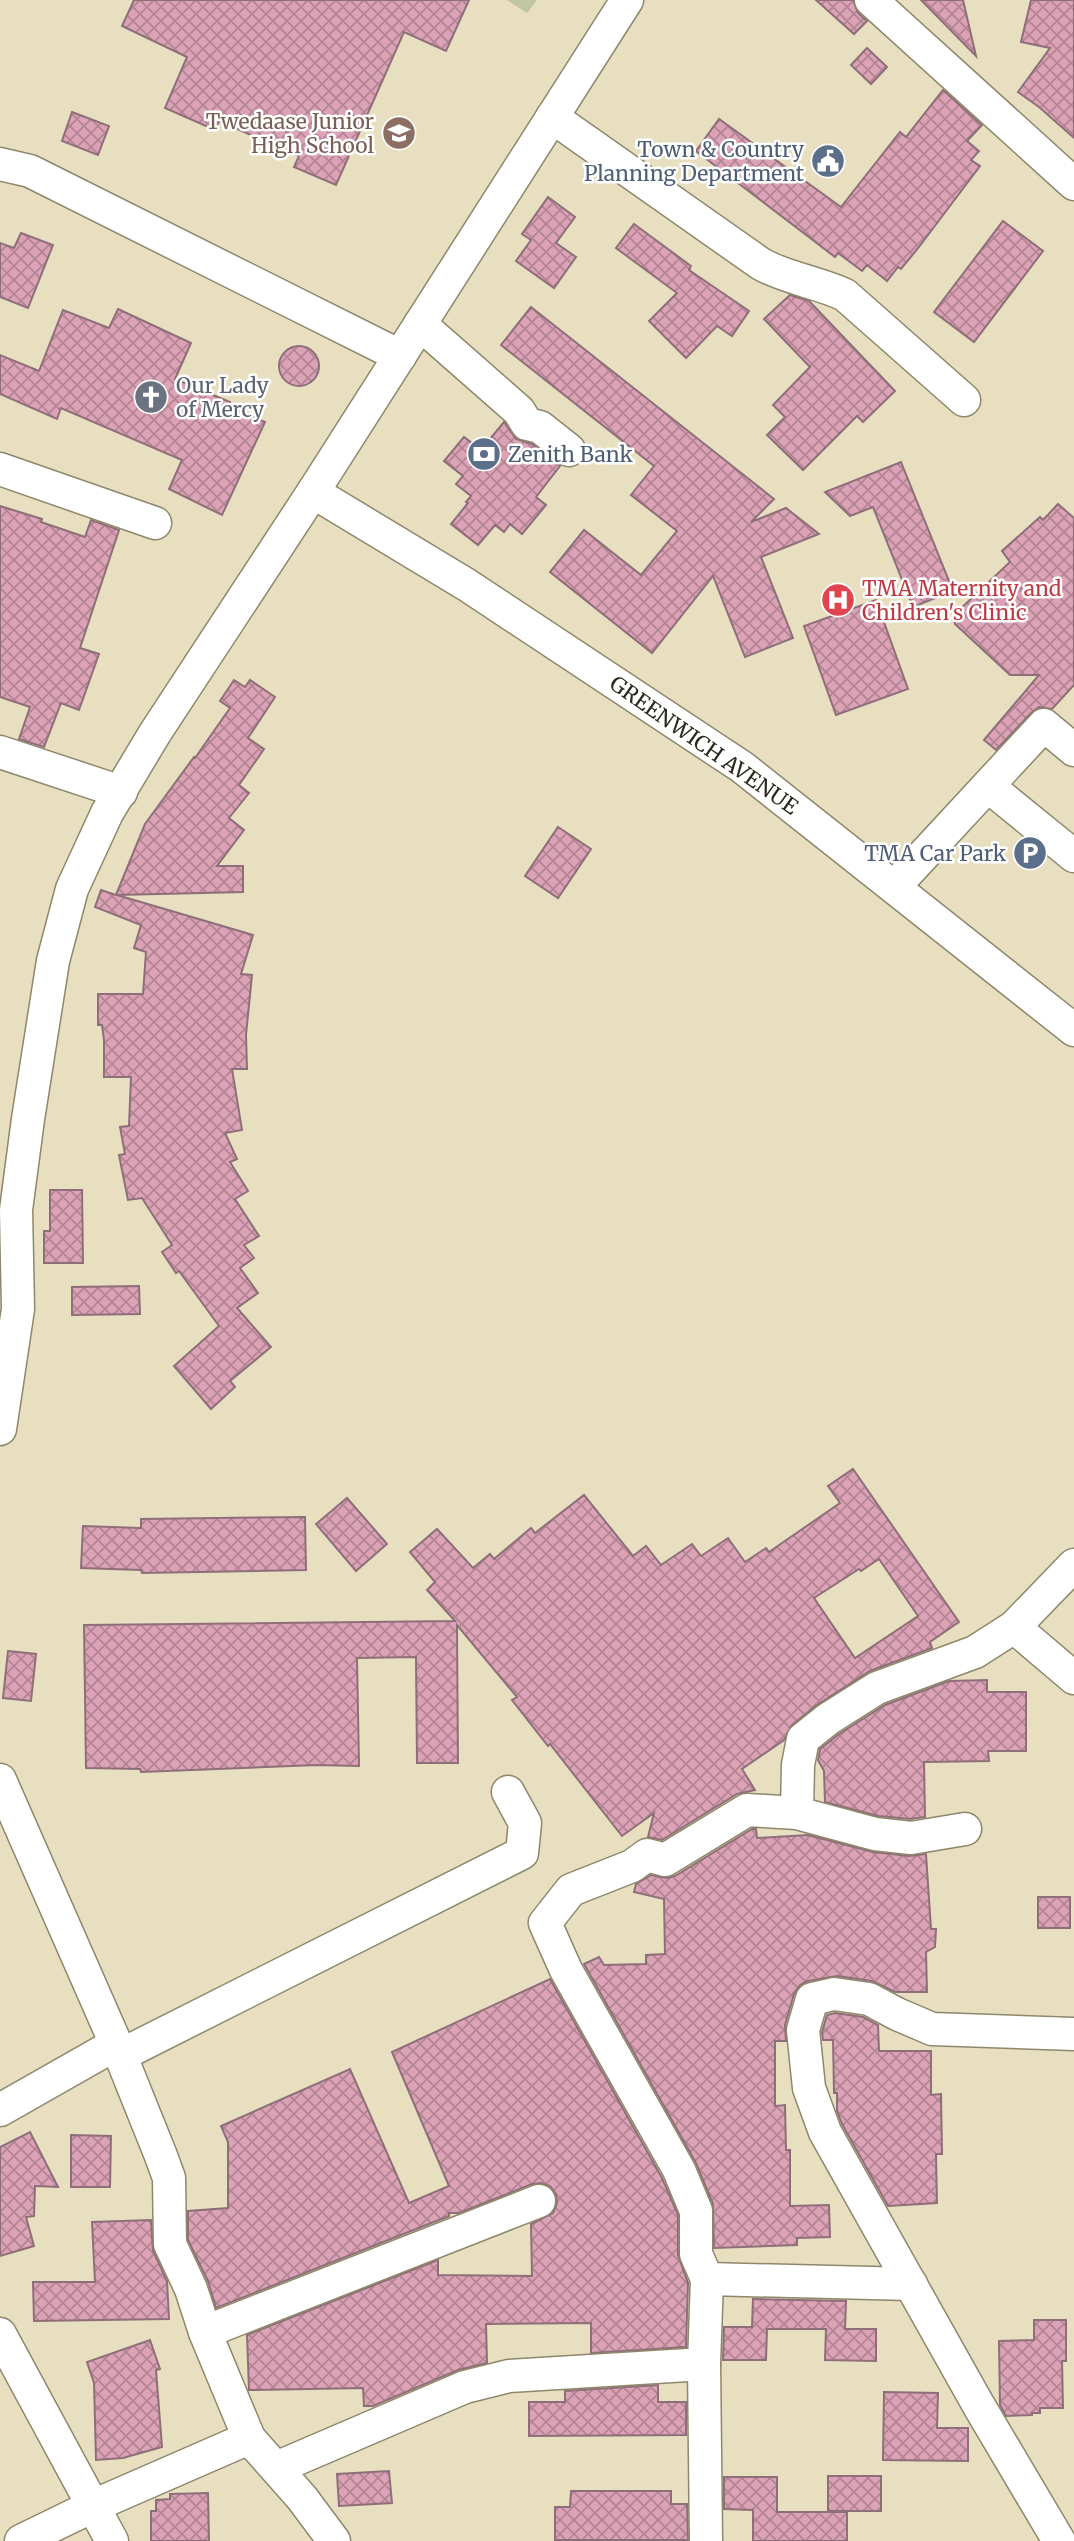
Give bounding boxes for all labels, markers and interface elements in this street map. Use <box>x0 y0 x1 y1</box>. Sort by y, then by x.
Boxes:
place label: Twedaase Junior High School <box>206 108 374 159</box>
school or university icon: Twedaase Junior High School <box>380 114 418 152</box>
place label: Town & Country Planning Department <box>584 136 805 187</box>
public building icon: Town & Country Planning Department <box>809 142 847 180</box>
place label: Our Lady of Mercy <box>176 372 269 423</box>
church icon: Our Lady of Mercy <box>132 378 170 416</box>
bank icon: Zenith Bank <box>465 435 503 473</box>
place label: Zenith Bank <box>508 441 634 468</box>
place label: TMA Maternity and Children's Clinic <box>862 575 1062 626</box>
hospital icon: TMA Maternity and Children's Clinic <box>819 581 857 619</box>
street label: GREENWICH AVENUE <box>605 670 804 821</box>
parking icon: TMA Car Park <box>1011 834 1049 872</box>
place label: TMA Car Park <box>864 840 1007 867</box>

